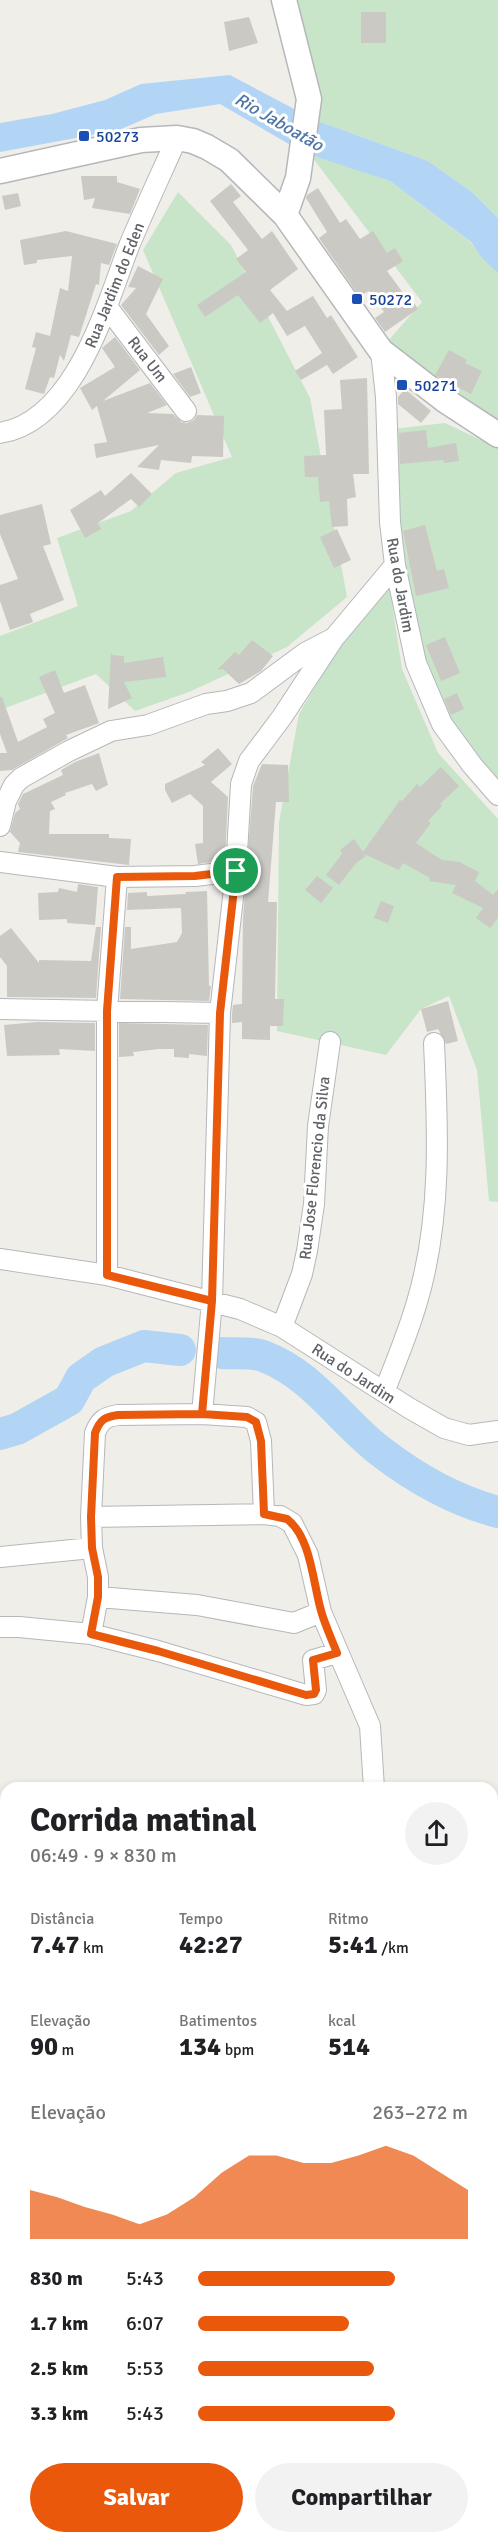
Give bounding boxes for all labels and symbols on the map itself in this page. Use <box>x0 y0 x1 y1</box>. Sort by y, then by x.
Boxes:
water label: Rio Jaboatão <box>231 88 328 157</box>
place label: 50273 <box>96 127 139 147</box>
marker: 50273 <box>77 129 91 143</box>
street label: Rua Jardim do Eden <box>81 220 149 351</box>
place label: 50272 <box>369 290 412 310</box>
marker: 50272 <box>350 292 364 306</box>
street label: Rua Um <box>123 333 171 387</box>
place label: 50271 <box>414 376 457 396</box>
marker: 50271 <box>395 378 409 392</box>
street label: Rua do Jardim <box>382 536 418 634</box>
pin <box>210 845 261 896</box>
street label: Rua Jose Florencio da Silva <box>295 1075 335 1261</box>
street label: Rua do Jardim <box>308 1339 399 1408</box>

